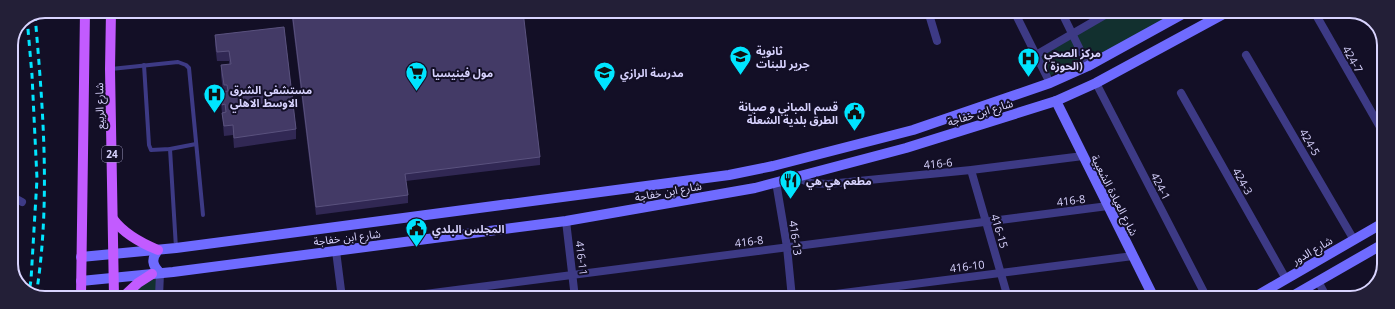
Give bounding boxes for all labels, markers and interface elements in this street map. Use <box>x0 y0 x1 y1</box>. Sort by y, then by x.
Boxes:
school or university icon: ثانوية جرير للبنات <box>728 43 754 76</box>
place label: ثانوية جرير للبنات <box>756 43 810 71</box>
street label: 424-7 <box>1339 43 1367 75</box>
hospital icon: مركز الصحي ( الحوزة) <box>1016 45 1042 78</box>
place label: مركز الصحي ( الحوزة) <box>1044 45 1101 73</box>
supermarket icon: مول فينيسيا <box>403 59 429 92</box>
school or university icon: مدرسة الرازي <box>592 59 618 92</box>
place label: مول فينيسيا <box>432 65 493 80</box>
place label: مدرسة الرازي <box>620 65 684 82</box>
street label: شارع الربيع <box>91 82 108 129</box>
hospital icon: مستشفى الشرق الاوسط الاهلي <box>201 82 227 115</box>
place label: مستشفى الشرق الاوسط الاهلي <box>230 82 312 112</box>
street label: شارع ابن خفاجة <box>945 95 1015 130</box>
place label: قسم المباني و صيانة الطرق بلدية الشعلة <box>738 99 838 127</box>
public building icon: قسم المباني و صيانة الطرق بلدية الشعلة <box>841 99 867 132</box>
street label: 424-5 <box>1296 126 1324 158</box>
road number: 24 <box>102 146 122 162</box>
street label: شارع العيادة الشعبية <box>1087 152 1142 239</box>
street label: 416-6 <box>923 154 953 172</box>
street label: 424-3 <box>1229 165 1257 197</box>
restaurant icon: مطعم هي هي <box>777 167 803 200</box>
street label: 424-1 <box>1148 170 1174 202</box>
place label: مطعم هي هي <box>806 173 872 190</box>
street label: شارع ابن خفاجة <box>633 178 703 205</box>
street label: 416-8 <box>1056 191 1086 209</box>
street label: 416-15 <box>988 212 1012 250</box>
public building icon: المجلس البلدي <box>404 215 430 248</box>
street label: 416-13 <box>786 220 806 256</box>
place label: المجلس البلدي <box>432 221 504 238</box>
street label: شارع ابن خفاجة <box>312 225 382 250</box>
street label: 416-8 <box>734 232 764 250</box>
street label: شارع الدور <box>1288 232 1336 269</box>
street label: 416-11 <box>572 240 592 276</box>
street label: 416-10 <box>949 256 985 276</box>

